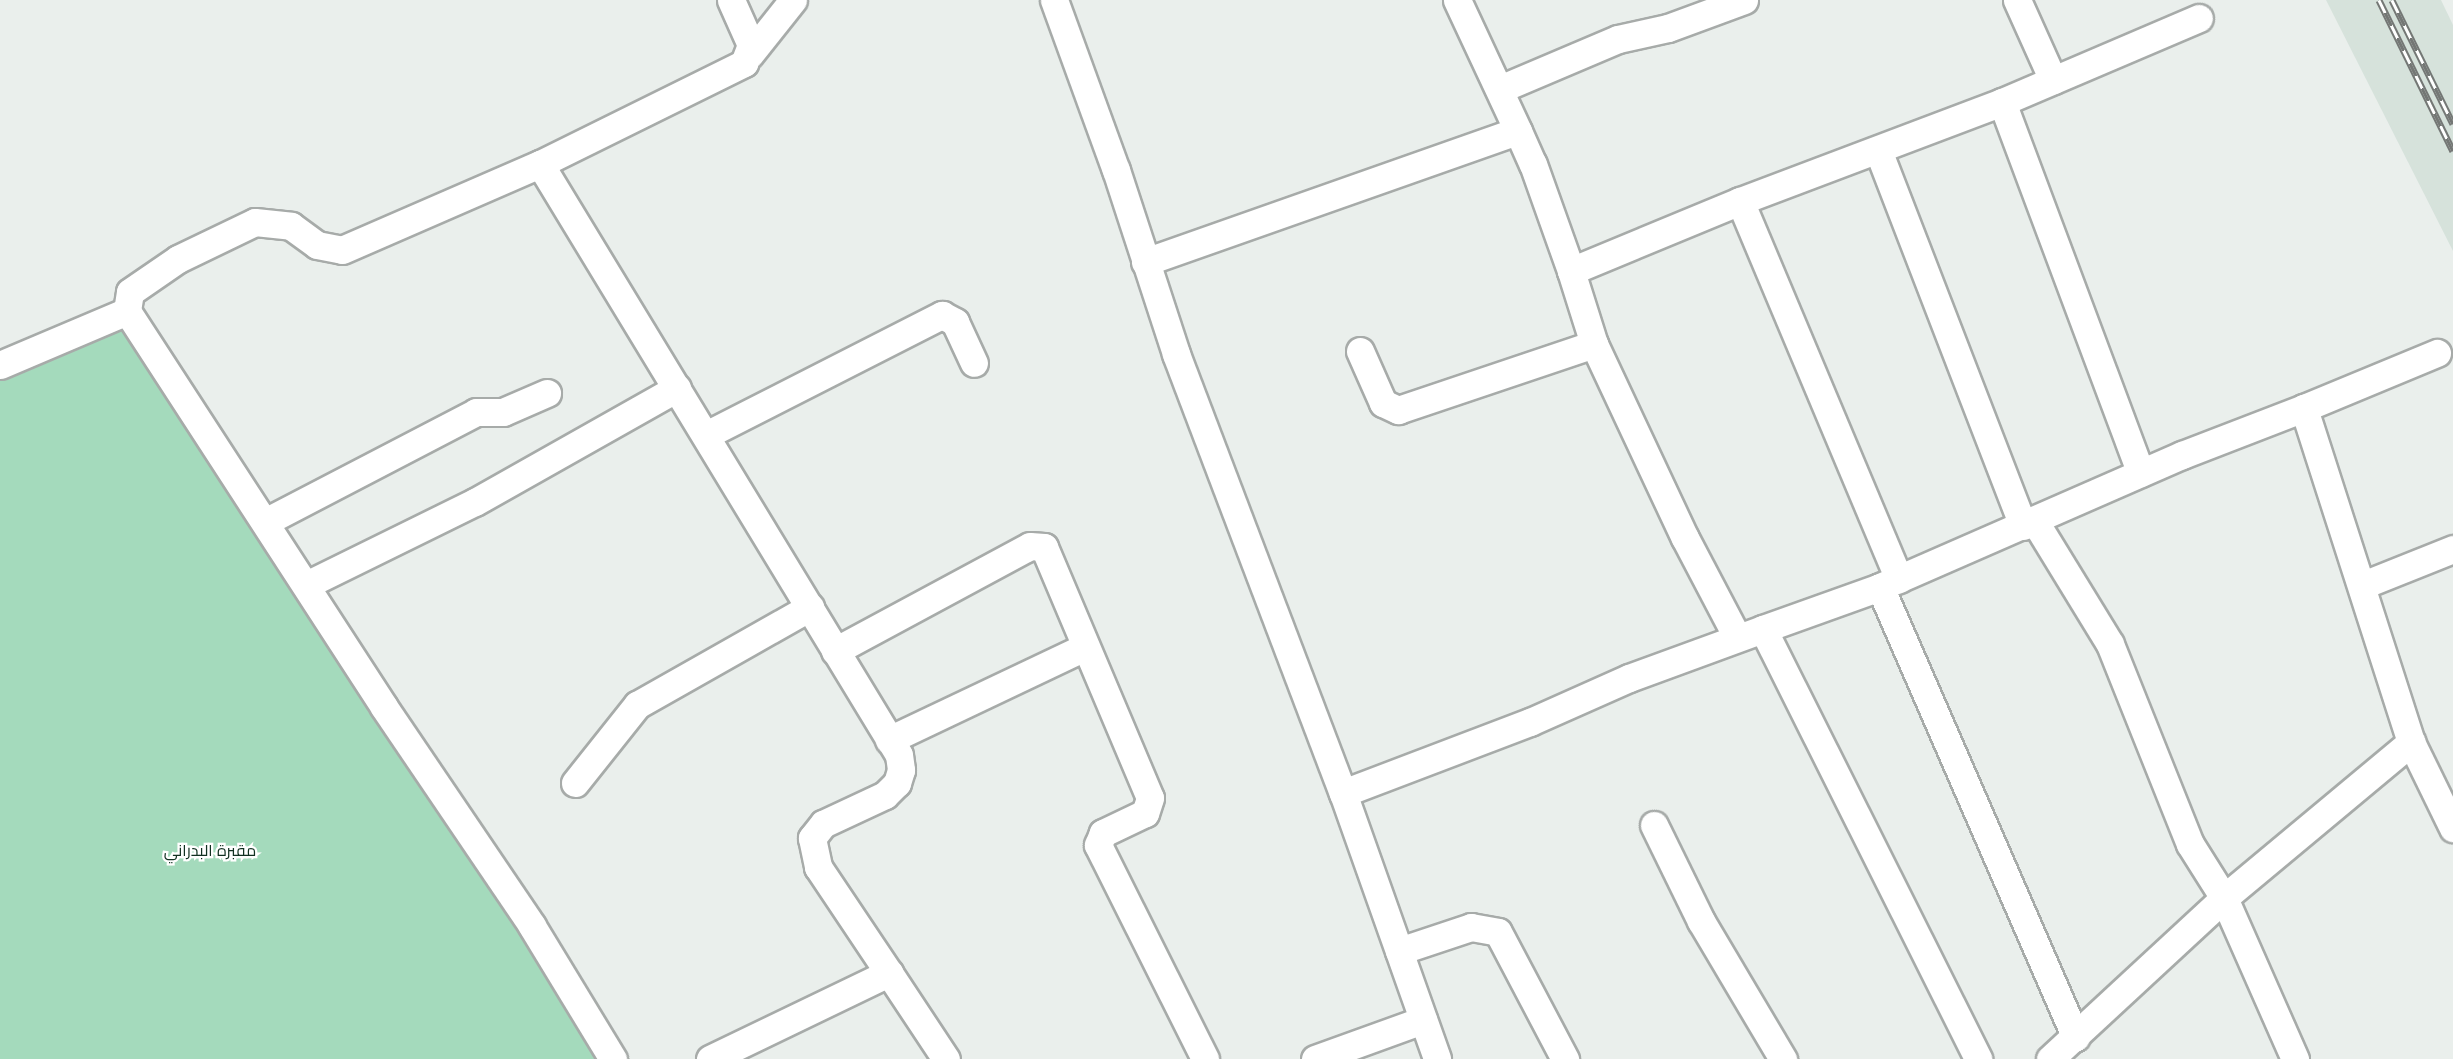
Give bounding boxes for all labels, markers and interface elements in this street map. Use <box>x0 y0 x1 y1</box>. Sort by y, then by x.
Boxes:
park label: مقبرة البدراني <box>164 840 256 860</box>

